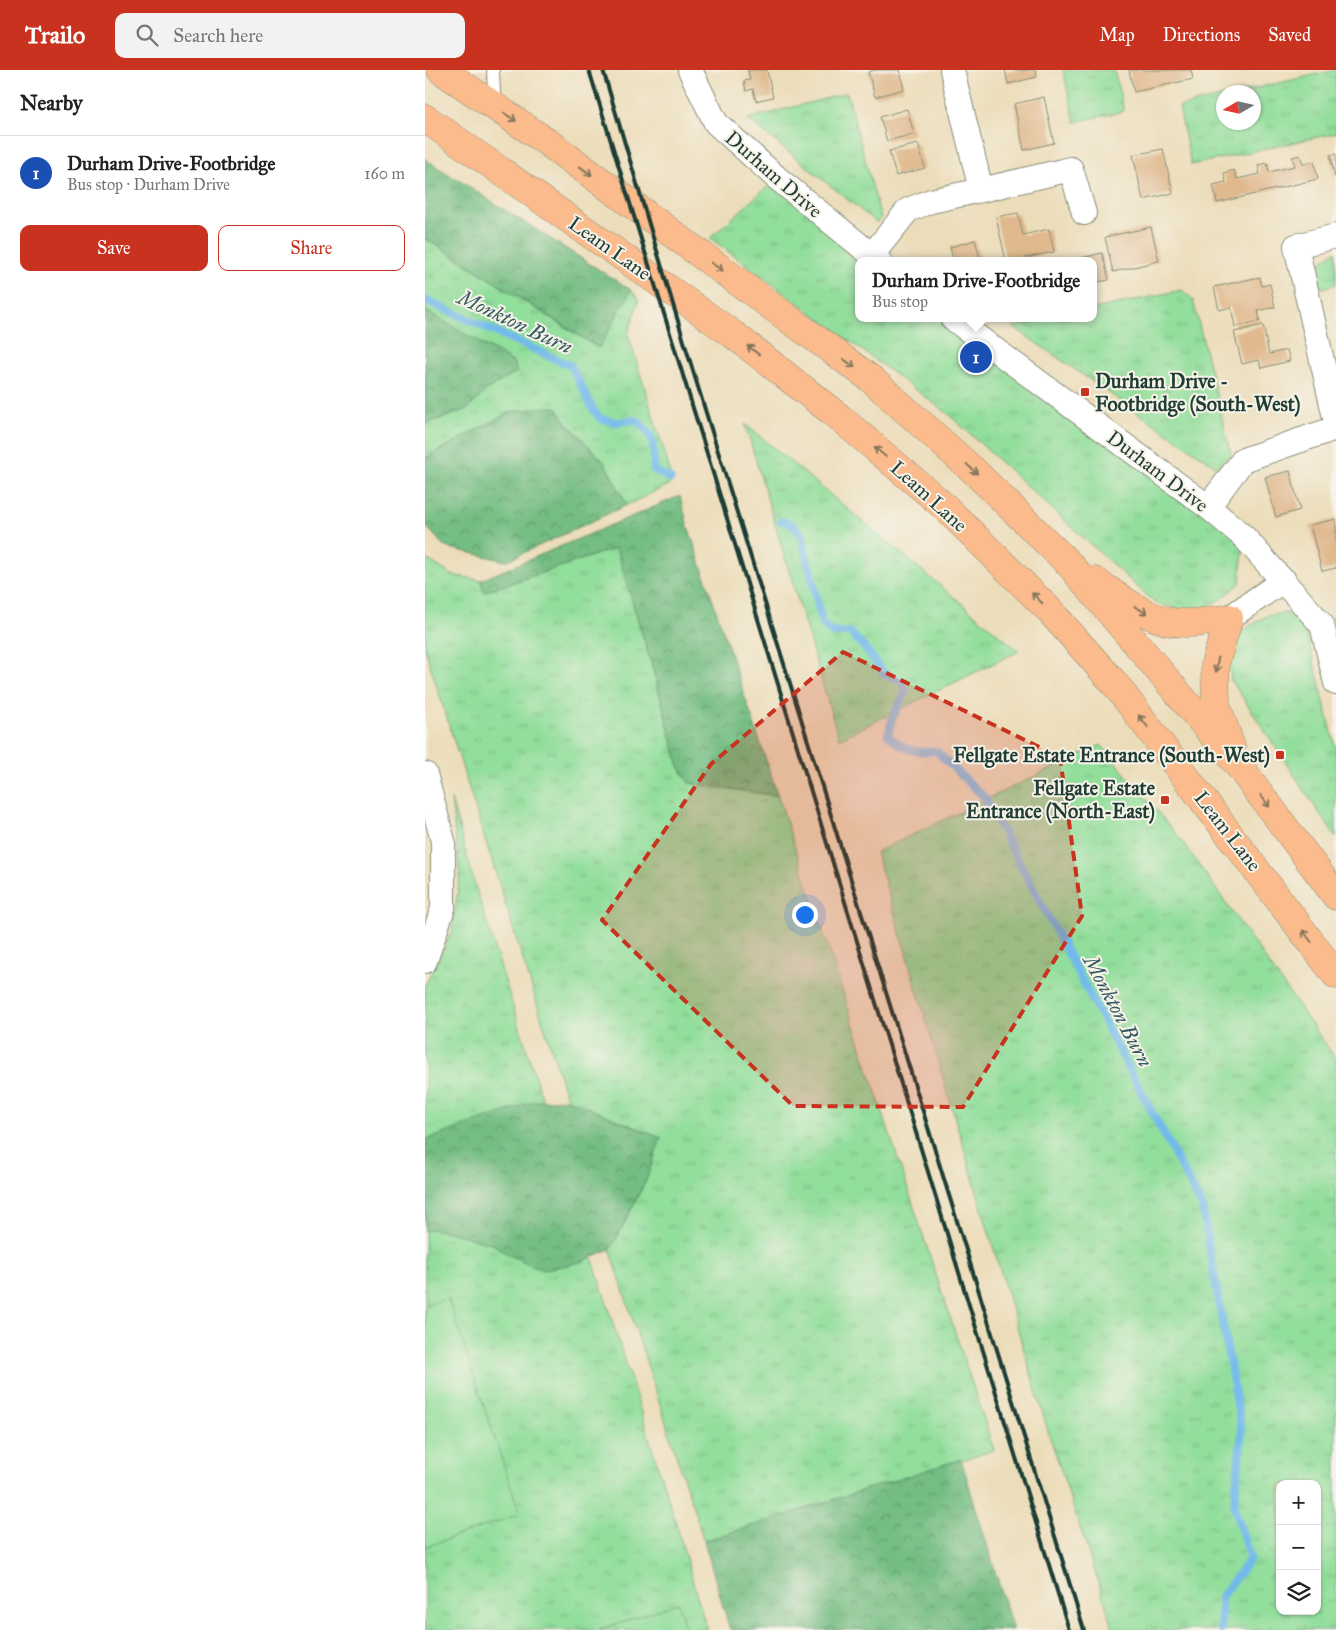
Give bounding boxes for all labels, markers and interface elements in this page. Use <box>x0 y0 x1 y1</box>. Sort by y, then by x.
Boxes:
search box <box>115 13 465 58</box>
text: Trailo <box>25 20 85 50</box>
icon: search <box>133 21 161 49</box>
text: Search here <box>173 24 263 47</box>
text: Map <box>1099 24 1135 46</box>
text: Directions <box>1163 24 1240 46</box>
text: Saved <box>1268 24 1311 46</box>
north arrow <box>1216 85 1261 130</box>
text: Nearby <box>20 90 83 116</box>
one-way arrow <box>503 112 517 122</box>
street label: Durham Drive <box>721 125 827 223</box>
text: Durham Drive-Footbridge <box>67 152 275 175</box>
text: 1 <box>33 164 39 183</box>
text: 160 m <box>364 164 405 183</box>
one-way arrow <box>579 166 593 176</box>
text: Bus stop · Durham Drive <box>67 175 230 194</box>
street label: Leam Lane <box>564 211 656 285</box>
button: Save <box>20 225 208 271</box>
button: Share <box>218 225 405 271</box>
popup <box>855 257 1097 322</box>
one-way arrow <box>710 262 724 272</box>
text: Durham Drive-Footbridge <box>872 269 1080 292</box>
water label: Monkton Burn <box>452 283 576 360</box>
text: Bus stop <box>872 292 928 311</box>
pin: 1 <box>960 338 992 376</box>
one-way arrow <box>746 345 760 355</box>
one-way arrow <box>841 358 855 368</box>
place label: Durham Drive - Footbridge (South-West) <box>1095 369 1301 417</box>
marker: Durham Drive - Footbridge (South-West) <box>1079 386 1091 398</box>
street label: Durham Drive <box>1103 425 1213 517</box>
one-way arrow <box>873 446 886 457</box>
street label: Leam Lane <box>886 455 972 537</box>
one-way arrow <box>965 463 978 474</box>
one-way arrow <box>1030 592 1043 604</box>
one-way arrow <box>1133 606 1148 615</box>
one-way arrow <box>1211 656 1221 672</box>
one-way arrow <box>1138 714 1148 728</box>
place label: Fellgate Estate Entrance (South-West) <box>953 743 1270 768</box>
marker: Fellgate Estate Entrance (South-West) <box>1274 749 1286 761</box>
place label: Fellgate Estate Entrance (North-East) <box>966 776 1156 824</box>
street label: Leam Lane <box>1189 786 1267 876</box>
marker: Fellgate Estate Entrance (North-East) <box>1159 794 1171 806</box>
one-way arrow <box>1260 794 1270 808</box>
your location <box>792 902 818 928</box>
one-way arrow <box>1302 929 1312 943</box>
water label: Monkton Burn <box>1077 949 1158 1071</box>
map controls <box>1276 1480 1321 1615</box>
button: + <box>1276 1480 1321 1525</box>
button: − <box>1276 1525 1321 1570</box>
button: layers <box>1276 1570 1321 1615</box>

